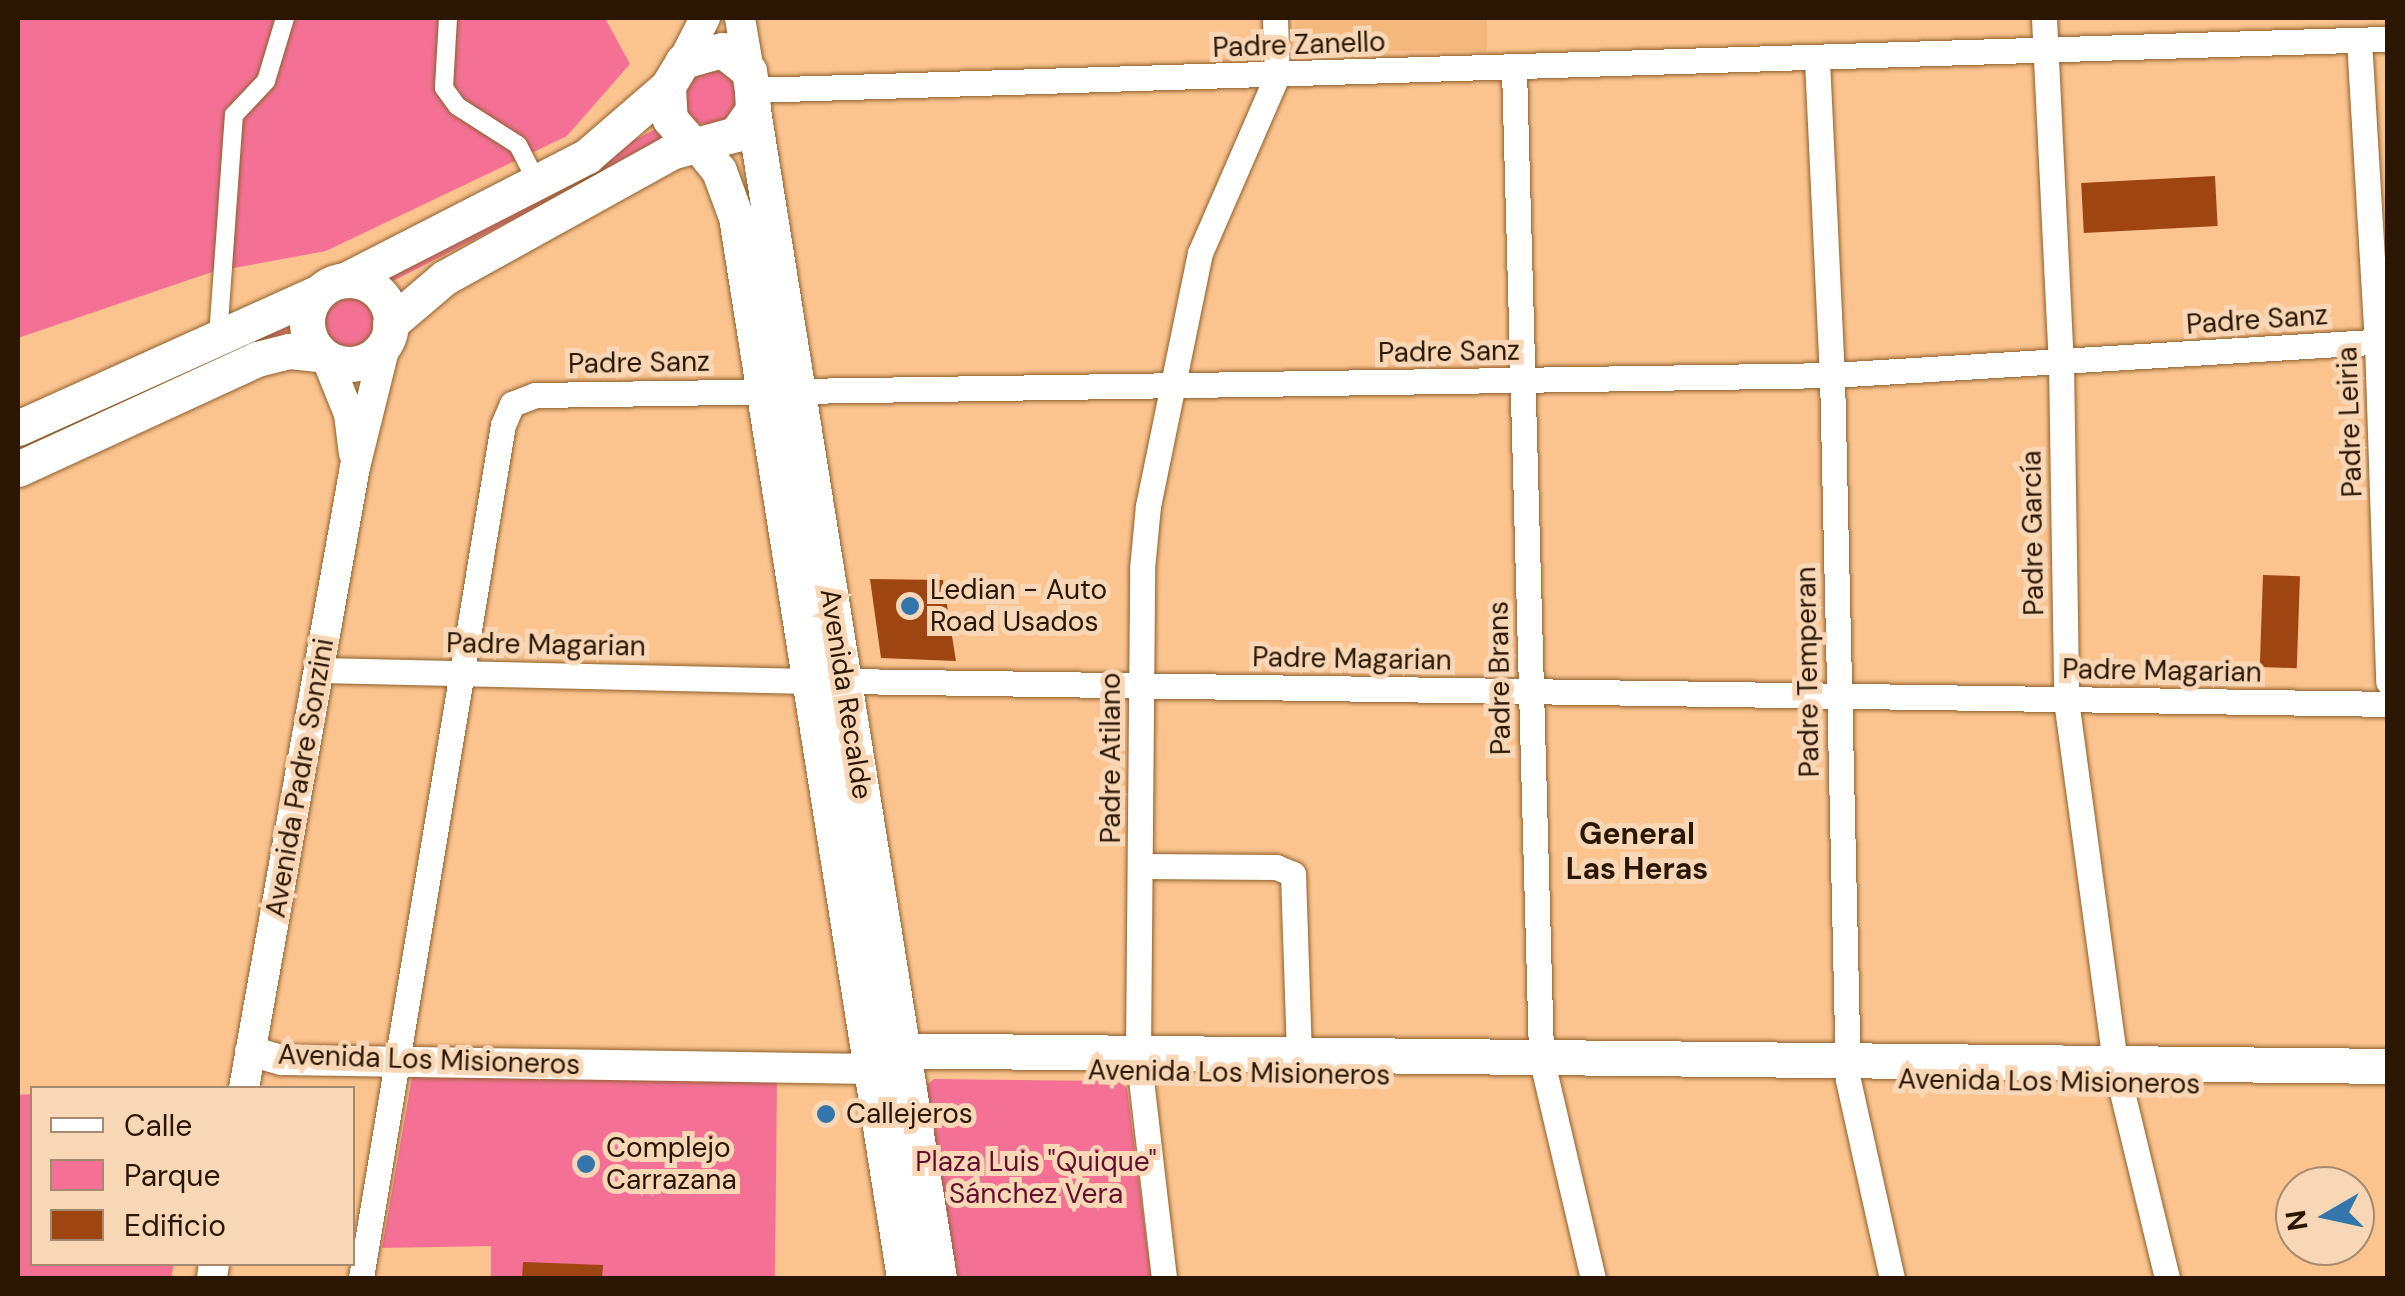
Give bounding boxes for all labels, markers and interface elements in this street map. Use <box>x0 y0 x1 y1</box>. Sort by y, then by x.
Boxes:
street label: Padre Zanello <box>1212 25 1386 65</box>
street label: Padre Sanz <box>2185 298 2329 342</box>
street label: Padre Sanz <box>1378 334 1520 370</box>
street label: Padre Sanz <box>568 345 710 381</box>
street label: Padre Leiria <box>2331 346 2369 498</box>
street label: Padre García <box>2015 450 2051 616</box>
street label: Padre Temperan <box>1789 566 1827 778</box>
place label: Ledian - Auto Road Usados <box>930 573 1107 639</box>
street label: Avenida Recalde <box>813 586 879 802</box>
marker: Ledian - Auto Road Usados <box>899 595 921 617</box>
street label: Padre Brans <box>1482 601 1518 755</box>
street label: Padre Magarian <box>446 626 646 664</box>
street label: Avenida Padre Sonzini <box>259 636 341 920</box>
street label: Padre Magarian <box>1252 640 1452 678</box>
street label: Padre Magarian <box>2062 652 2262 690</box>
street label: Padre Atilano <box>1094 673 1128 843</box>
district label: General Las Heras <box>1566 816 1708 886</box>
street label: Avenida Los Misioneros <box>277 1038 581 1082</box>
street label: Avenida Los Misioneros <box>1087 1054 1391 1092</box>
street label: Avenida Los Misioneros <box>1897 1063 2201 1101</box>
legend <box>30 1086 355 1266</box>
place label: Callejeros <box>846 1097 973 1131</box>
marker: Callejeros <box>815 1103 837 1125</box>
text: Calle <box>124 1106 192 1145</box>
place label: Complejo Carrazana <box>606 1131 737 1197</box>
park label: Plaza Luis "Quique" Sánchez Vera <box>915 1145 1157 1211</box>
marker: Complejo Carrazana <box>575 1153 597 1175</box>
text: Parque <box>124 1156 221 1195</box>
north arrow <box>2275 1166 2375 1266</box>
text: Edificio <box>124 1206 226 1245</box>
text: N <box>2277 1207 2317 1233</box>

